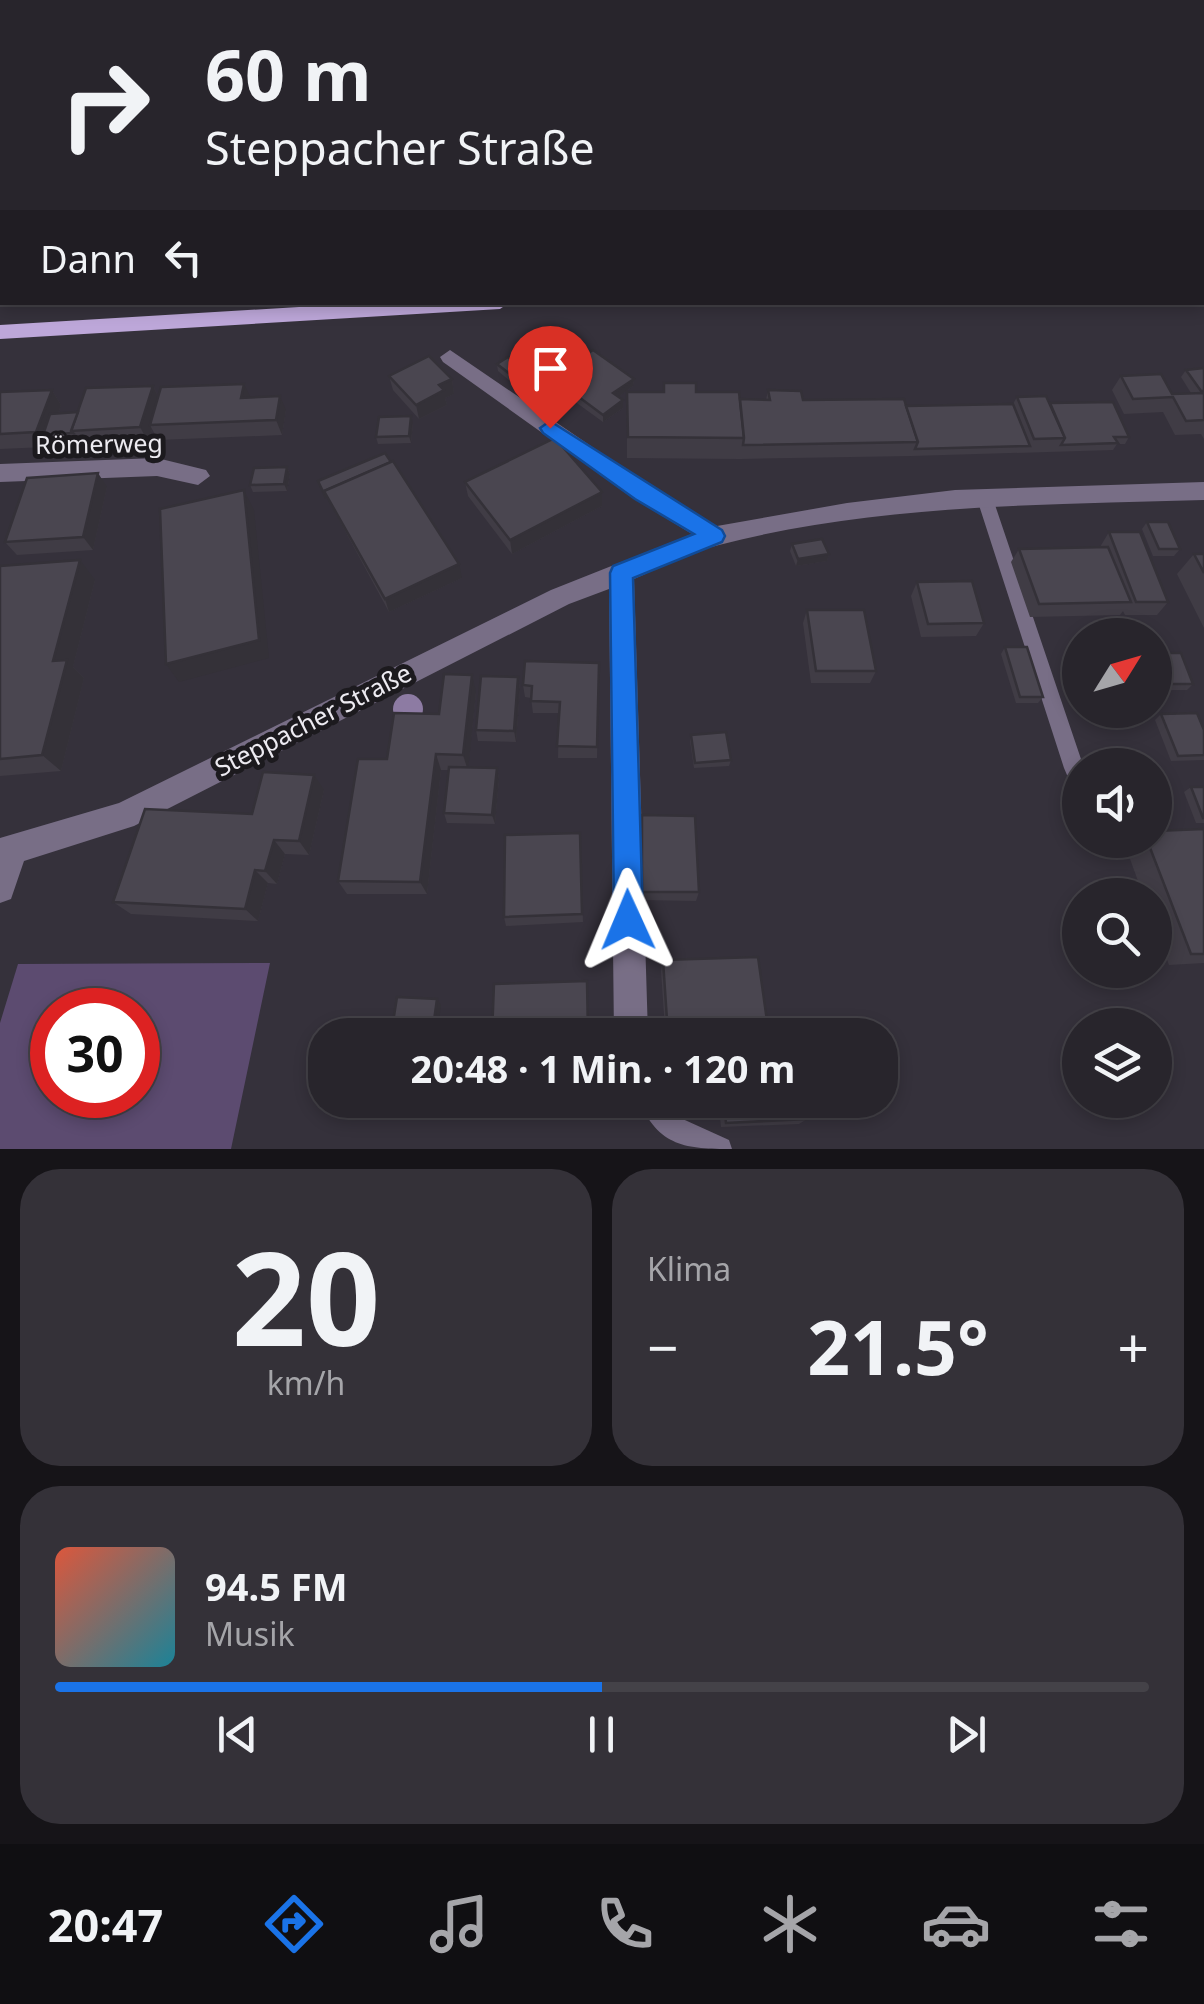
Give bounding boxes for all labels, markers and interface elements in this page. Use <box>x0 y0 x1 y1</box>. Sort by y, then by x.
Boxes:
text: 60 m <box>205 26 372 122</box>
icon: right <box>40 40 170 170</box>
text: Steppacher Straße <box>205 117 595 178</box>
icon: left <box>156 230 211 285</box>
text: Dann <box>40 232 136 284</box>
pin <box>508 326 593 429</box>
icon: arrive <box>523 341 578 396</box>
street label: Römerweg <box>35 425 163 461</box>
north arrow <box>1062 618 1172 728</box>
map controls <box>1062 618 1172 1118</box>
street label: Steppacher Straße <box>208 655 417 783</box>
button: sound <box>1062 748 1172 858</box>
position arrow <box>576 868 680 972</box>
button: search <box>1062 878 1172 988</box>
speed limit sign: 30 <box>30 988 160 1118</box>
button: layers <box>1062 1008 1172 1118</box>
text: 20:48 · 1 Min. · 120 m <box>411 1042 795 1094</box>
text: 20 <box>232 1207 380 1384</box>
text: Klima <box>647 1247 731 1290</box>
text: 21.5° <box>807 1295 989 1397</box>
text: − <box>647 1309 678 1384</box>
text: + <box>1118 1309 1149 1384</box>
text: km/h <box>267 1361 345 1404</box>
text: 94.5 FM <box>205 1560 347 1612</box>
text: Musik <box>205 1612 294 1655</box>
icon: previous <box>210 1707 265 1762</box>
icon: pause <box>574 1707 629 1762</box>
icon: next <box>939 1707 994 1762</box>
icon: directions <box>259 1889 329 1959</box>
icon: music <box>424 1889 494 1959</box>
icon: phone <box>590 1889 660 1959</box>
icon: climate <box>755 1889 825 1959</box>
icon: car <box>921 1889 991 1959</box>
icon: filters <box>1086 1889 1156 1959</box>
text: 20:47 <box>48 1894 163 1955</box>

